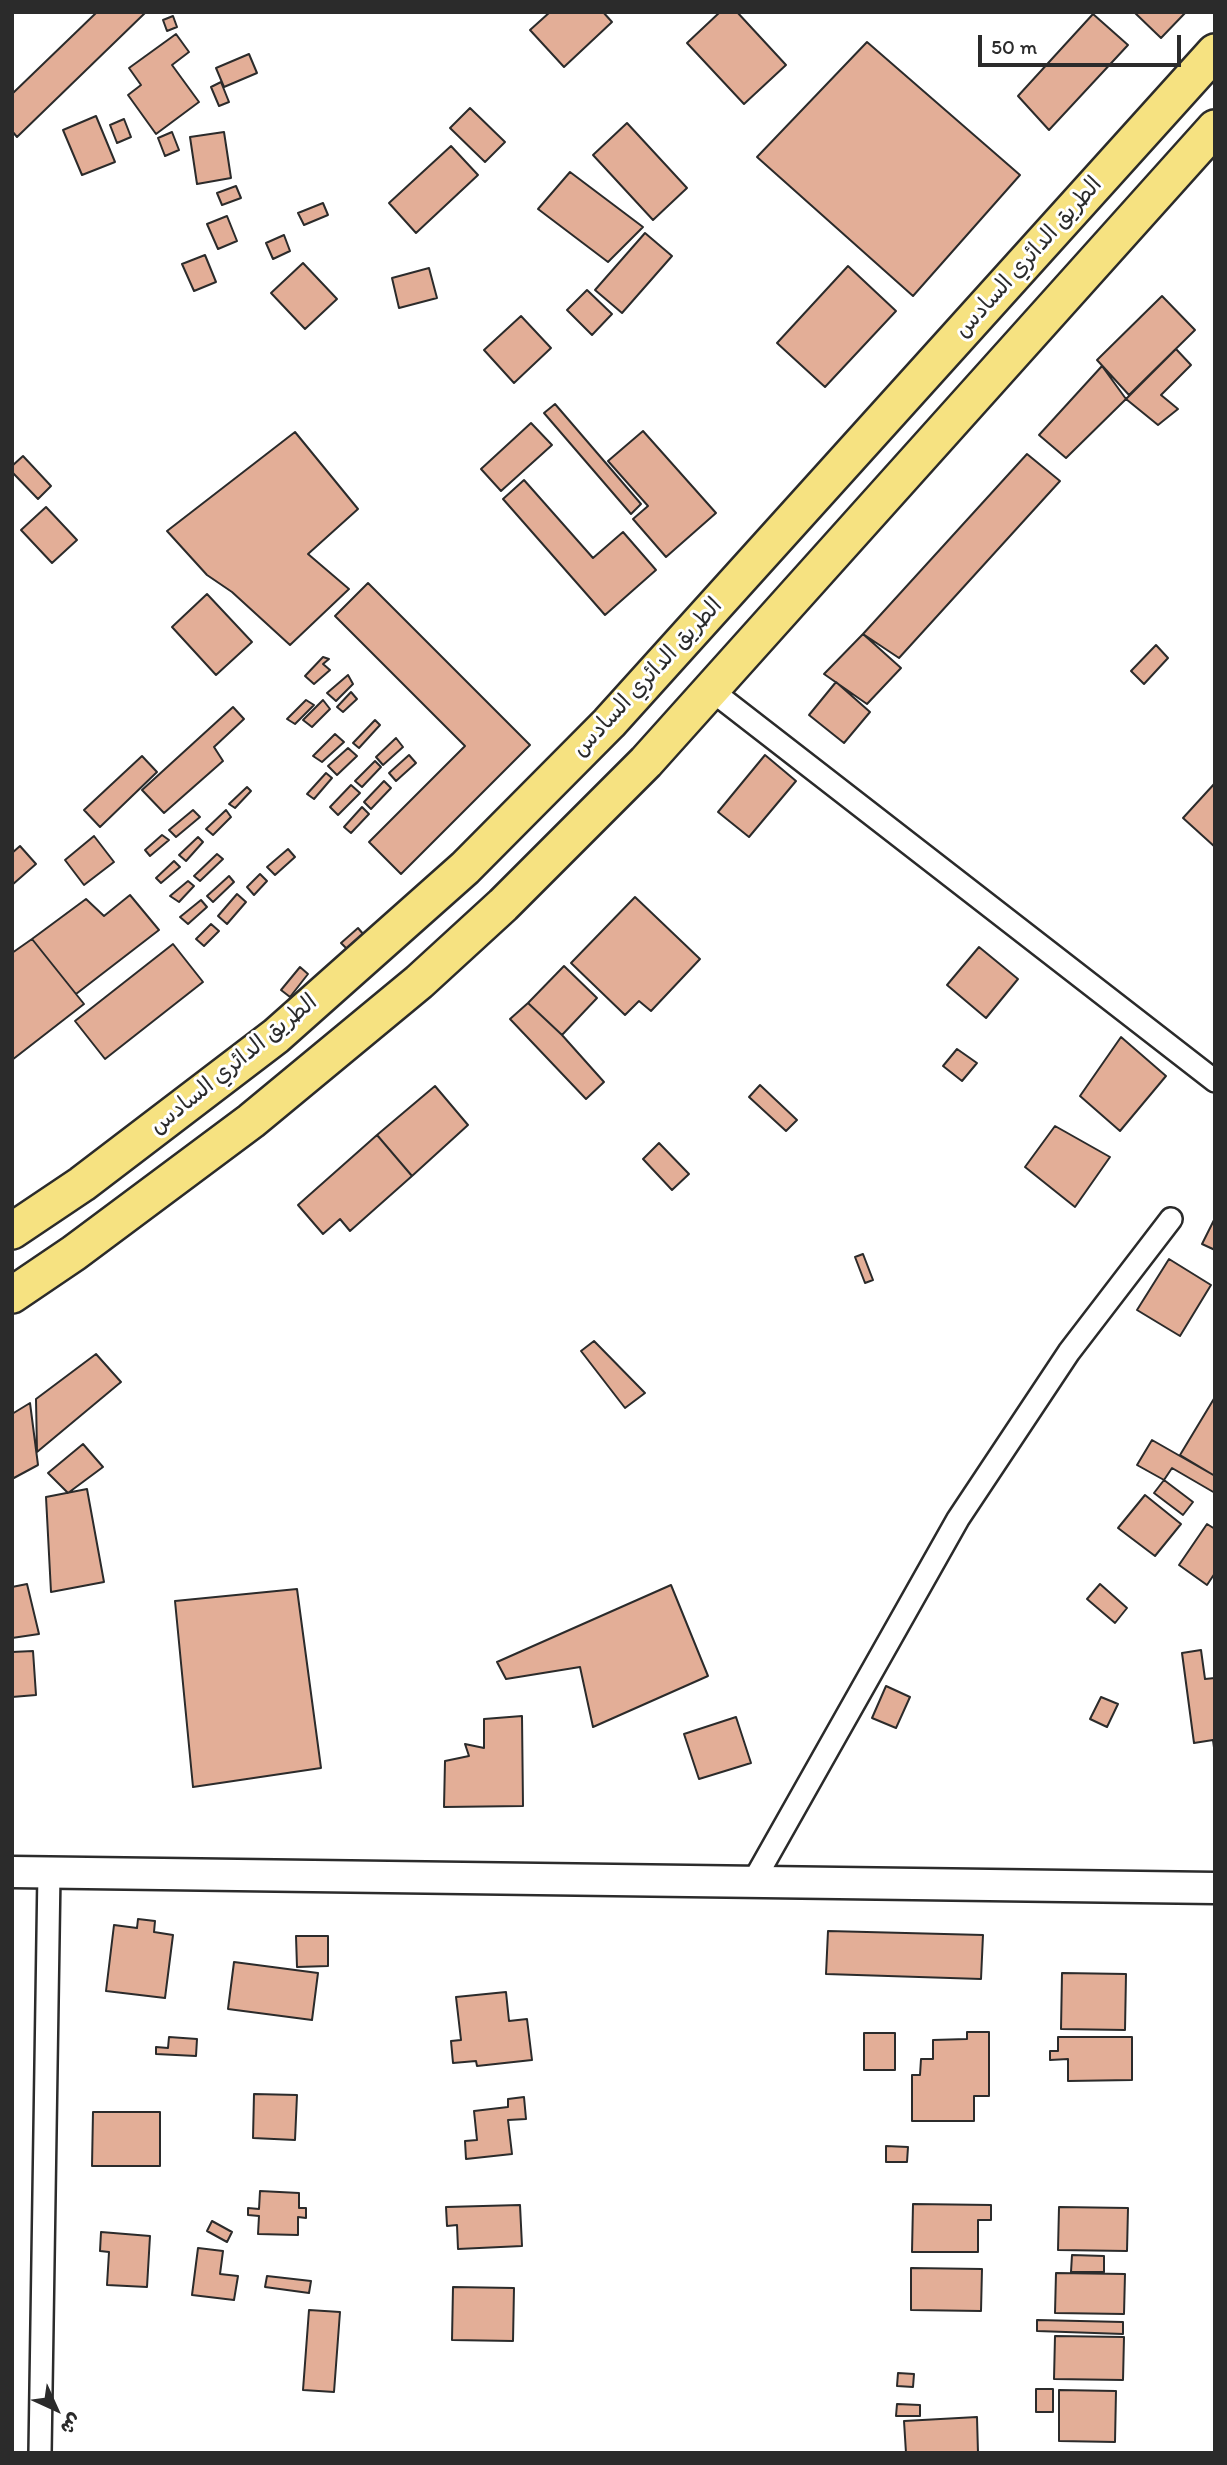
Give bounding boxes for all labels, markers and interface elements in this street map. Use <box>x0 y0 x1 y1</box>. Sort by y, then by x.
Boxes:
scale bar <box>982 21 1185 65</box>
text: 50 m <box>991 34 1037 59</box>
street label: الطريق الدائري السادس <box>949 172 1109 344</box>
street label: الطريق الدائري السادس <box>567 593 729 763</box>
street label: الطريق الدائري السادس <box>145 989 323 1141</box>
north arrow <box>21 2374 91 2444</box>
text: ش <box>56 2409 87 2440</box>

